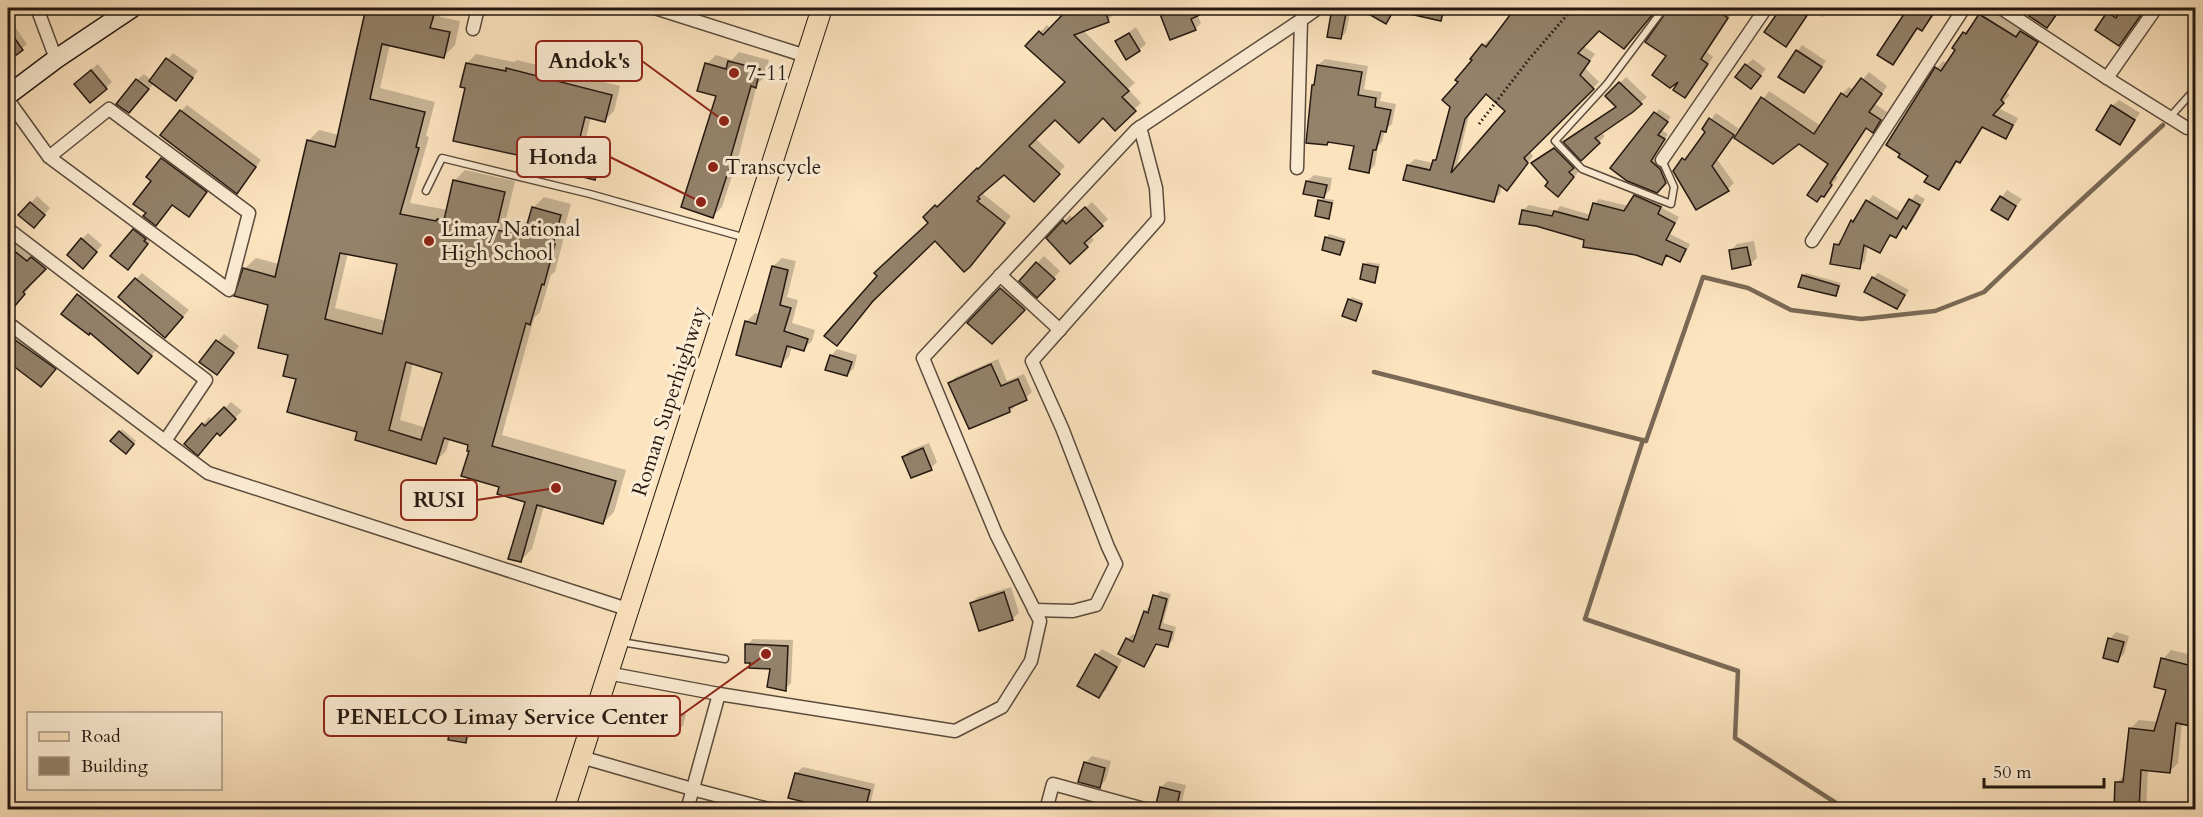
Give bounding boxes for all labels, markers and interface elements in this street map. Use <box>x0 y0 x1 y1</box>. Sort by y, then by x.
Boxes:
callout: Andok's <box>536 41 642 81</box>
text: Andok's <box>548 46 630 76</box>
place label: 7-11 <box>746 59 788 88</box>
marker: 7-11 <box>727 66 741 80</box>
callout: Honda <box>517 137 610 177</box>
text: Honda <box>529 142 597 172</box>
place label: Transcycle <box>725 153 821 182</box>
marker: Transcycle <box>706 160 720 174</box>
place label: Limay National High School <box>441 215 580 268</box>
marker: Limay National High School <box>422 234 436 248</box>
street label: Roman Superhighway <box>625 302 714 500</box>
callout: RUSI <box>401 480 477 520</box>
text: RUSI <box>413 485 465 515</box>
callout: PENELCO Limay Service Center <box>324 696 680 736</box>
text: PENELCO Limay Service Center <box>336 702 668 732</box>
legend <box>27 712 222 790</box>
text: Road <box>81 724 121 749</box>
scale bar <box>1984 751 2104 789</box>
text: Building <box>81 754 149 779</box>
text: 50 m <box>1993 760 2032 785</box>

